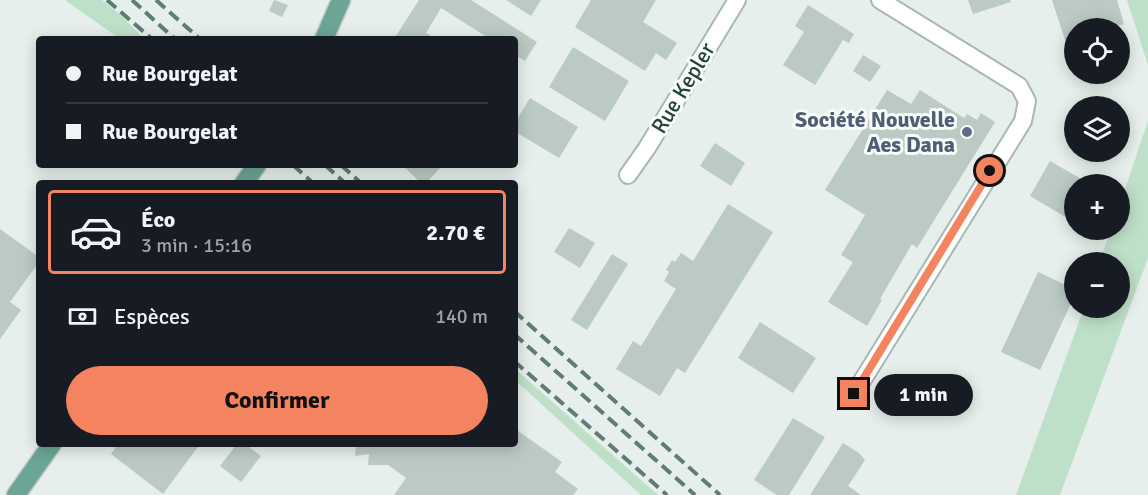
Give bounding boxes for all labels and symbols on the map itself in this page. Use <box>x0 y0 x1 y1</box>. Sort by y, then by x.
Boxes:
street label: Rue Kepler <box>645 38 721 138</box>
place label: Société Nouvelle Aes Dana <box>795 106 955 158</box>
marker: Société Nouvelle Aes Dana <box>960 125 974 139</box>
route start <box>976 157 1003 184</box>
callout: 1 min <box>875 373 974 415</box>
route end <box>840 380 867 407</box>

